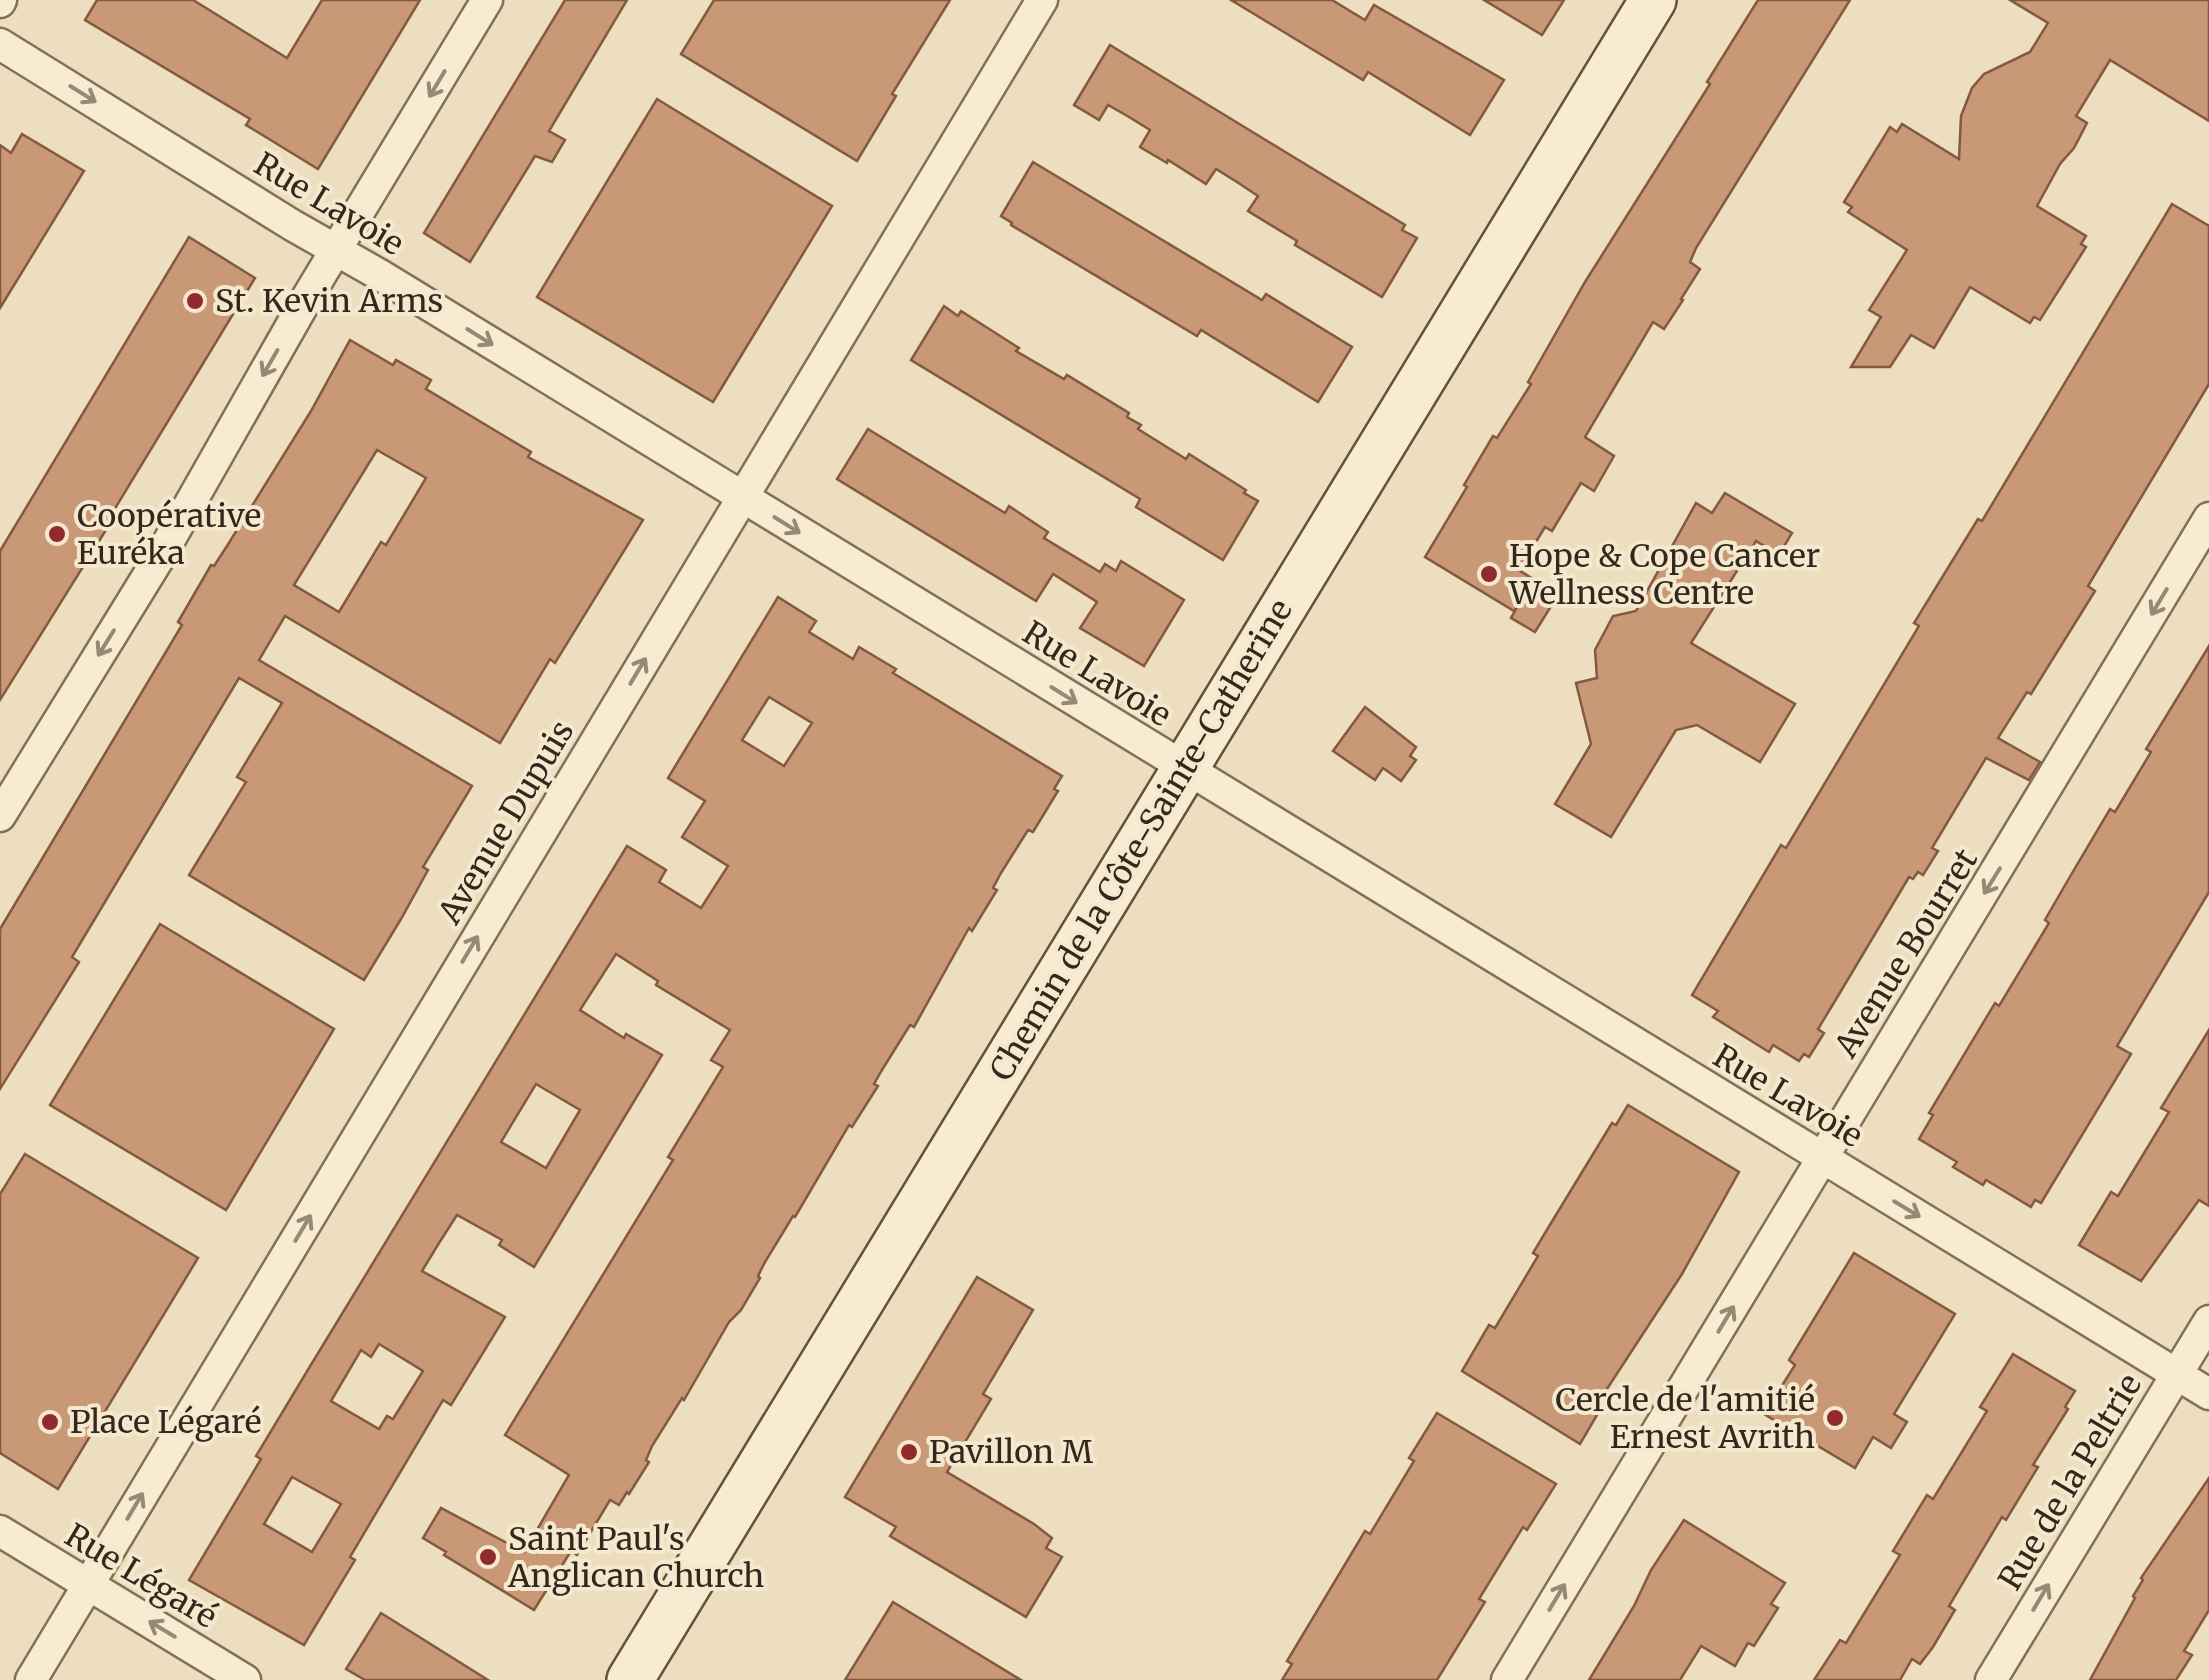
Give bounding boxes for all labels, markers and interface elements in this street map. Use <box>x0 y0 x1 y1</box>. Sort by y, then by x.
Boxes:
one-way arrow <box>427 69 447 98</box>
one-way arrow <box>68 84 97 105</box>
street label: Rue Lavoie <box>247 144 411 264</box>
place label: St. Kevin Arms <box>215 281 443 321</box>
marker: St. Kevin Arms <box>184 290 206 312</box>
one-way arrow <box>465 327 494 347</box>
one-way arrow <box>260 347 280 377</box>
place label: Coopérative Euréka <box>77 496 261 573</box>
one-way arrow <box>772 514 801 535</box>
marker: Coopérative Euréka <box>46 523 68 545</box>
place label: Hope & Cope Cancer Wellness Centre <box>1508 536 1820 613</box>
marker: Hope & Cope Cancer Wellness Centre <box>1478 563 1500 585</box>
one-way arrow <box>2149 587 2169 616</box>
street label: Chemin de la Côte-Sainte-Catherine <box>981 592 1301 1088</box>
street label: Rue Lavoie <box>1016 613 1178 735</box>
one-way arrow <box>96 628 117 657</box>
one-way arrow <box>628 657 648 686</box>
one-way arrow <box>1049 685 1078 705</box>
street label: Avenue Dupuis <box>429 713 582 932</box>
street label: Avenue Bourret <box>1825 841 1986 1065</box>
one-way arrow <box>1982 866 2002 895</box>
one-way arrow <box>460 935 480 964</box>
street label: Rue Lavoie <box>1706 1036 1870 1156</box>
one-way arrow <box>1892 1199 1921 1219</box>
one-way arrow <box>293 1214 313 1243</box>
one-way arrow <box>1716 1305 1736 1334</box>
street label: Rue de la Peltrie <box>1990 1367 2150 1597</box>
place label: Cercle de l'amitié Ernest Avrith <box>1555 1380 1815 1457</box>
place label: Place Légaré <box>70 1402 261 1442</box>
marker: Cercle de l'amitié Ernest Avrith <box>1824 1407 1846 1429</box>
marker: Place Légaré <box>39 1411 61 1433</box>
place label: Pavillon M <box>929 1432 1094 1472</box>
marker: Pavillon M <box>898 1441 920 1463</box>
one-way arrow <box>125 1492 145 1521</box>
street label: Rue Légaré <box>58 1515 224 1637</box>
place label: Saint Paul's Anglican Church <box>507 1519 764 1596</box>
marker: Saint Paul's Anglican Church <box>477 1546 499 1568</box>
one-way arrow <box>1547 1583 1567 1612</box>
one-way arrow <box>2031 1583 2052 1612</box>
one-way arrow <box>148 1619 177 1639</box>

